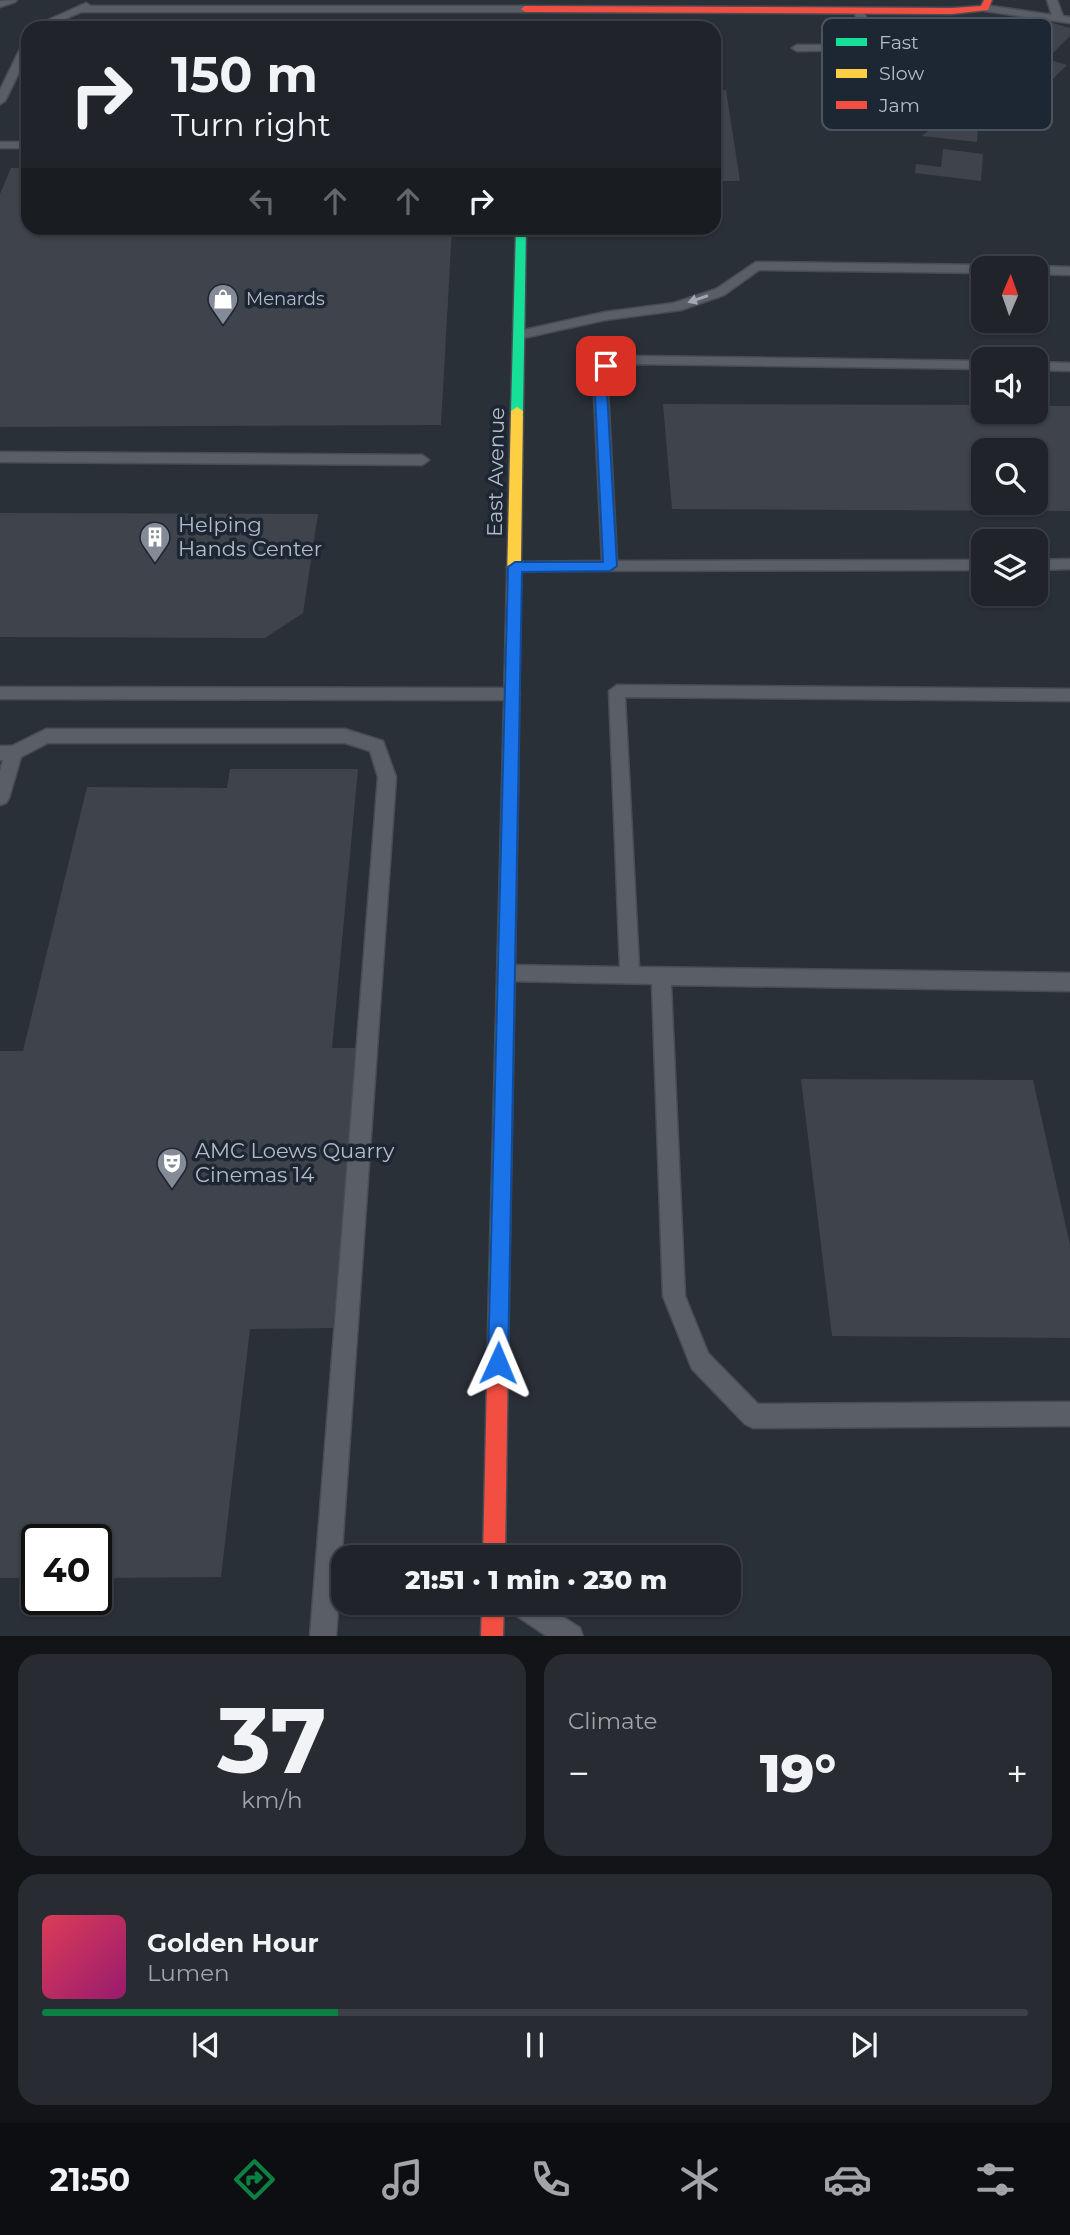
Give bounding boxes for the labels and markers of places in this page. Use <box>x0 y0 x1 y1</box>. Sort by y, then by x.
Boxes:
shop icon: Menards <box>206 282 240 326</box>
place label: Menards <box>246 288 325 310</box>
pin <box>576 336 636 396</box>
place label: Helping Hands Center <box>178 512 322 561</box>
building icon: Helping Hands Center <box>138 520 172 564</box>
place label: AMC Loews Quarry Cinemas 14 <box>195 1138 395 1187</box>
theatre icon: AMC Loews Quarry Cinemas 14 <box>155 1146 189 1190</box>

